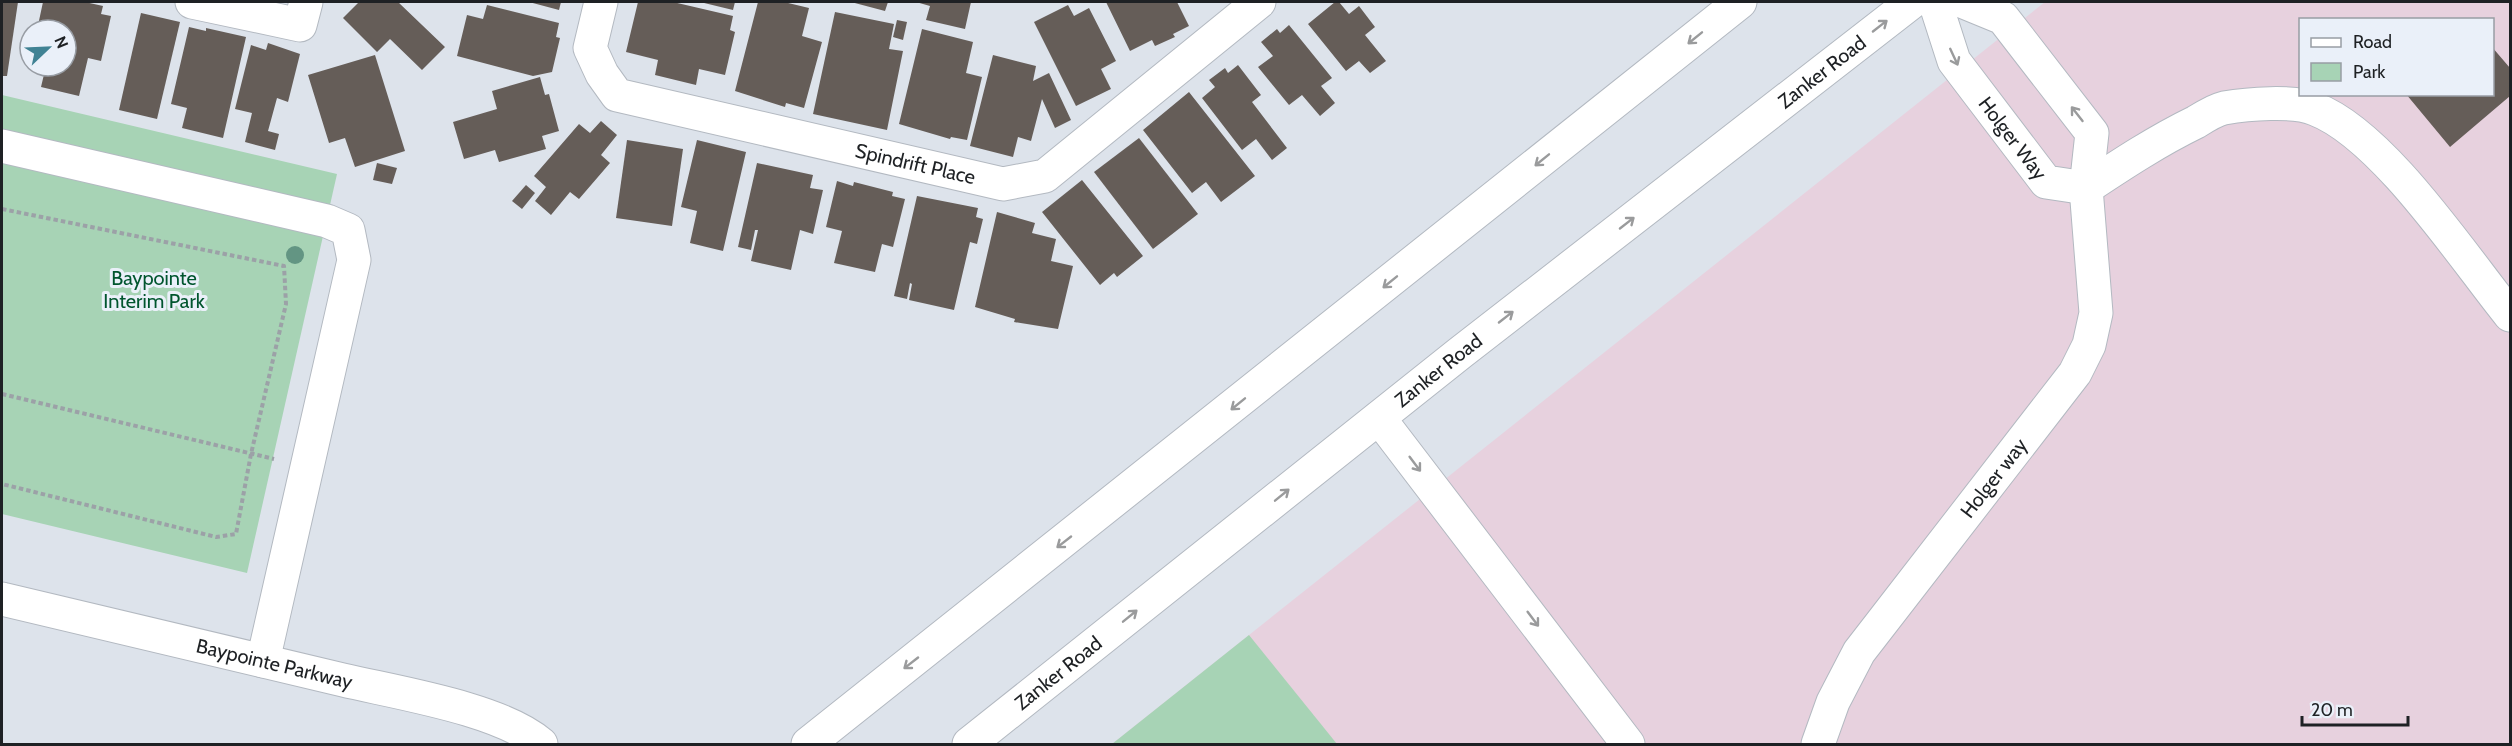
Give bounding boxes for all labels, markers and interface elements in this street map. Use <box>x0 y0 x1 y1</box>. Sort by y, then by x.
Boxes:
north arrow <box>18 18 78 78</box>
legend <box>2299 18 2494 96</box>
one-way arrow <box>1872 20 1888 32</box>
street label: Zanker Road <box>1773 30 1871 113</box>
text: Road <box>2353 31 2392 53</box>
one-way arrow <box>1687 32 1703 45</box>
text: N <box>50 33 72 51</box>
one-way arrow <box>1949 47 1961 65</box>
text: Park <box>2353 61 2386 83</box>
street label: Holger Way <box>1973 92 2052 185</box>
one-way arrow <box>2071 106 2084 122</box>
street label: Spindrift Place <box>853 138 978 189</box>
one-way arrow <box>1535 153 1551 166</box>
one-way arrow <box>1619 217 1635 230</box>
park label: Baypointe Interim Park <box>103 266 205 313</box>
one-way arrow <box>1383 275 1398 289</box>
one-way arrow <box>1498 311 1514 324</box>
street label: Zanker Road <box>1390 328 1487 412</box>
one-way arrow <box>1230 397 1246 410</box>
street label: Holger way <box>1955 433 2032 523</box>
one-way arrow <box>1408 456 1421 472</box>
one-way arrow <box>1274 488 1290 501</box>
one-way arrow <box>1056 536 1072 549</box>
one-way arrow <box>1122 610 1138 623</box>
one-way arrow <box>1527 611 1539 627</box>
street label: Zanker Road <box>1010 631 1107 715</box>
street label: Baypointe Parkway <box>194 633 355 694</box>
one-way arrow <box>903 657 919 670</box>
scale bar <box>2302 689 2408 727</box>
text: 20 m <box>2311 699 2353 721</box>

